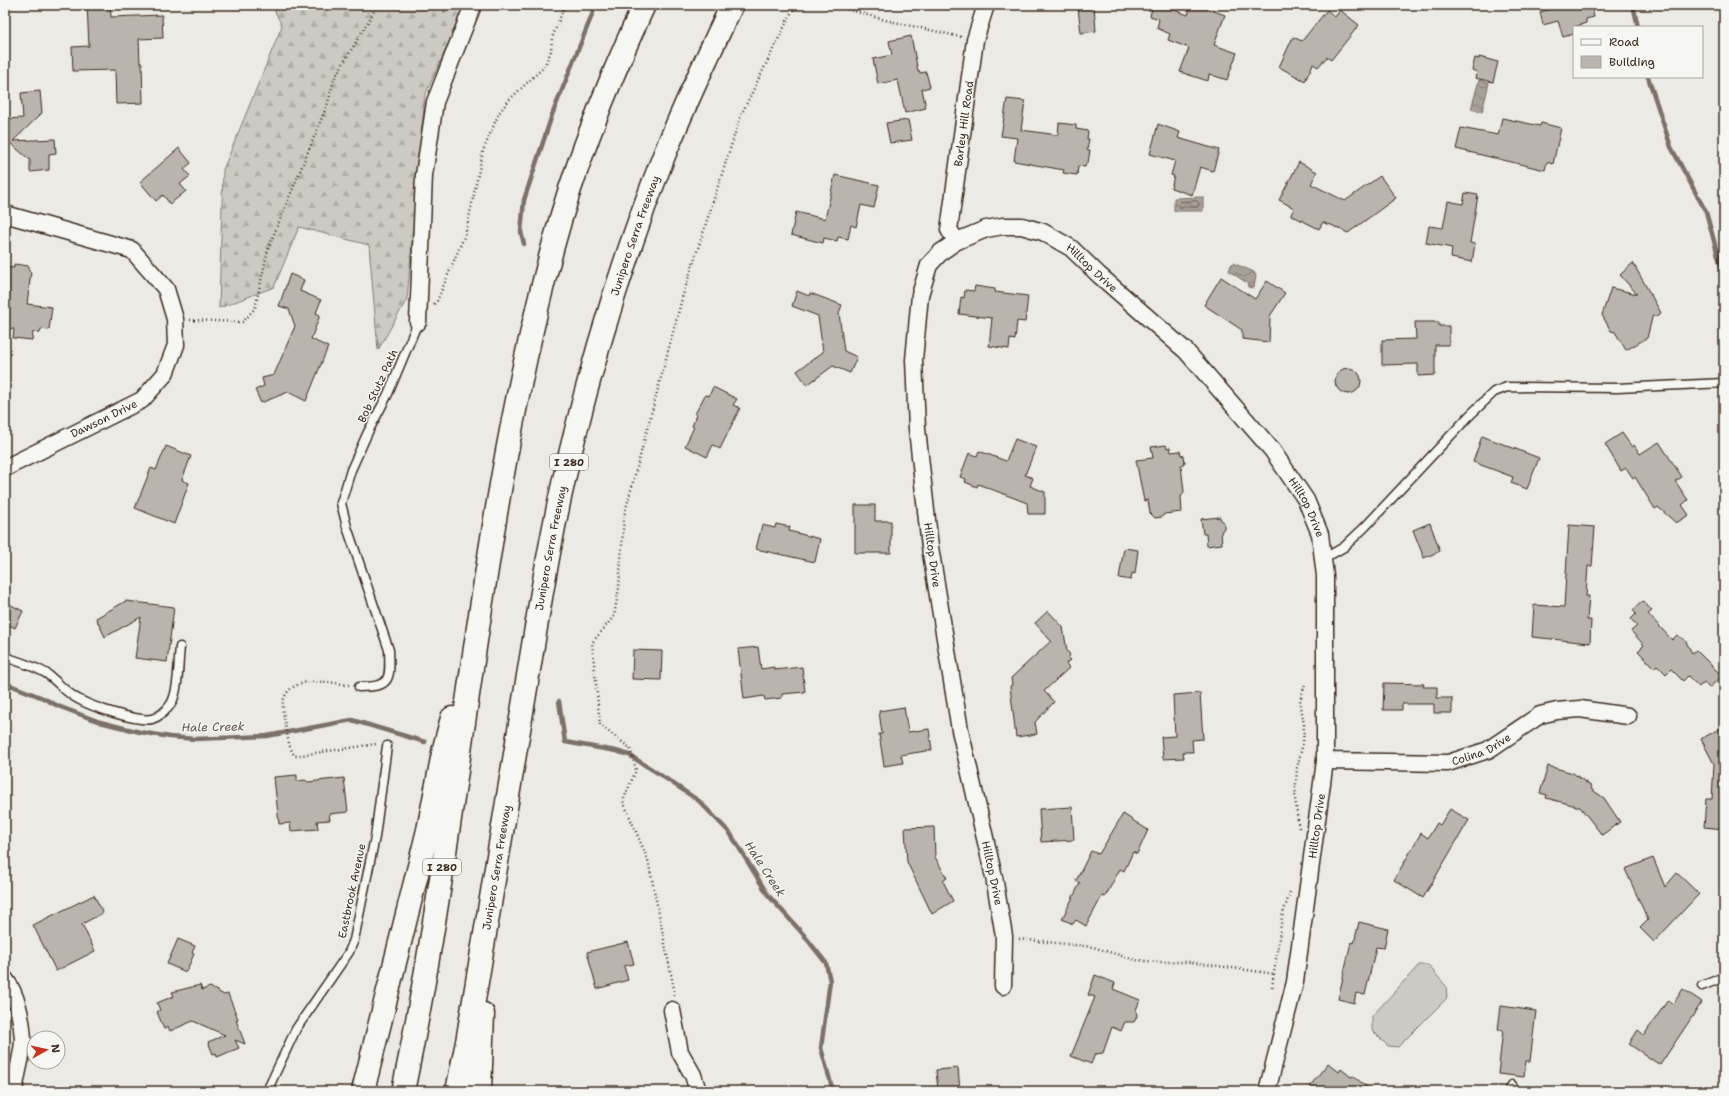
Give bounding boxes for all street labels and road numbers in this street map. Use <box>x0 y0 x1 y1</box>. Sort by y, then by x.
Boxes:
street label: Barley Hill Road <box>950 80 977 167</box>
street label: Junipero Serra Freeway <box>607 173 663 298</box>
street label: Hilltop Drive <box>1064 239 1121 295</box>
street label: Bob Stutz Path <box>354 347 402 425</box>
street label: Dawson Drive <box>68 396 140 442</box>
road number: I 280 <box>550 454 588 470</box>
street label: Hilltop Drive <box>1285 474 1328 539</box>
street label: Junipero Serra Freeway <box>531 484 570 612</box>
street label: Hilltop Drive <box>920 522 944 588</box>
street label: Colina Drive <box>1450 729 1514 769</box>
street label: Hilltop Drive <box>1305 793 1329 859</box>
street label: Junipero Serra Freeway <box>479 804 514 931</box>
street label: Hilltop Drive <box>978 839 1006 907</box>
street label: Eastbrook Avenue <box>335 842 369 940</box>
road number: I 280 <box>423 859 461 875</box>

